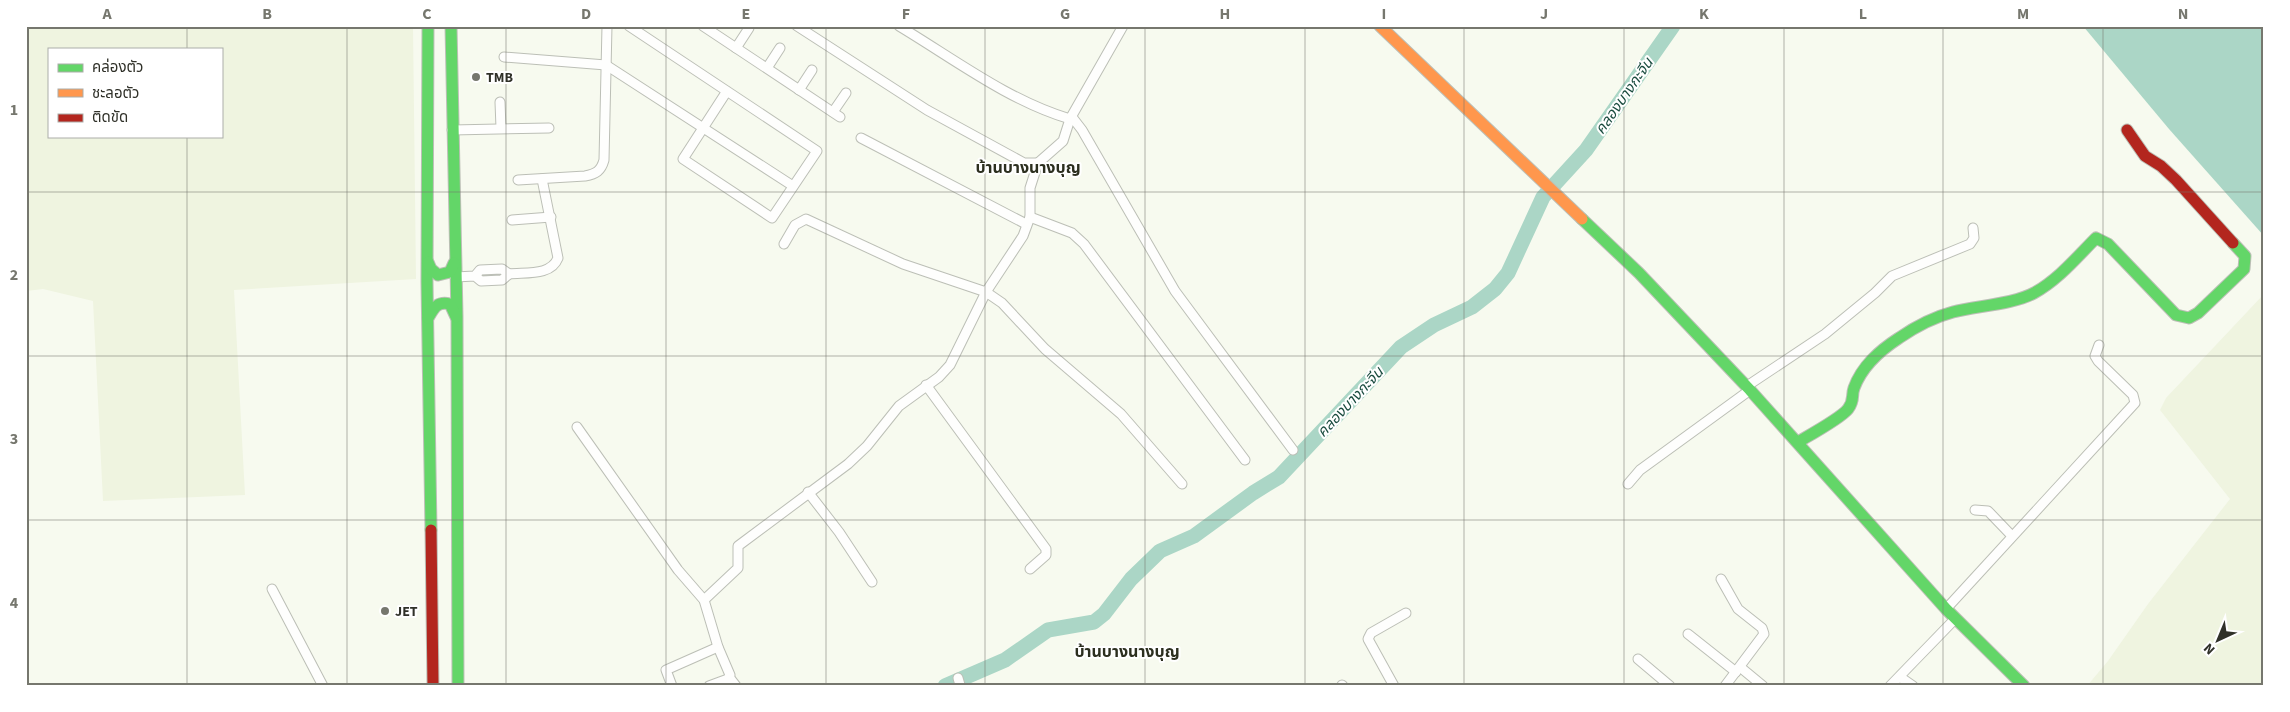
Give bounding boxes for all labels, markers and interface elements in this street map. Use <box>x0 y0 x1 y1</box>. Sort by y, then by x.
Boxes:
text: A <box>101 3 112 25</box>
text: B <box>262 3 272 25</box>
text: C <box>422 3 432 25</box>
text: D <box>581 3 591 25</box>
text: E <box>742 3 750 25</box>
text: F <box>902 3 910 25</box>
text: G <box>1060 3 1070 25</box>
text: H <box>1220 3 1230 25</box>
text: I <box>1382 3 1386 25</box>
text: J <box>1540 3 1548 25</box>
text: K <box>1699 3 1709 25</box>
text: L <box>1859 3 1867 25</box>
text: M <box>2017 3 2029 25</box>
text: N <box>2178 3 2188 25</box>
legend <box>48 48 222 138</box>
water label: คลองบางกะจีน <box>1590 53 1659 139</box>
text: คล่องตัว <box>92 57 143 78</box>
place label: TMB <box>486 68 513 88</box>
marker: TMB <box>470 71 482 83</box>
text: ชะลอตัว <box>92 83 139 104</box>
text: 1 <box>10 99 18 121</box>
text: ติดขัด <box>92 107 128 128</box>
district label: บ้านบางนางบุญ <box>975 157 1081 179</box>
text: 2 <box>10 264 18 286</box>
water label: คลองบางกะจีน <box>1312 362 1389 442</box>
text: 3 <box>10 428 18 450</box>
text: 4 <box>10 592 19 614</box>
place label: JET <box>395 602 418 622</box>
marker: JET <box>379 605 391 617</box>
north arrow <box>2192 614 2242 664</box>
text: N <box>2199 638 2220 659</box>
district label: บ้านบางนางบุญ <box>1074 641 1180 663</box>

